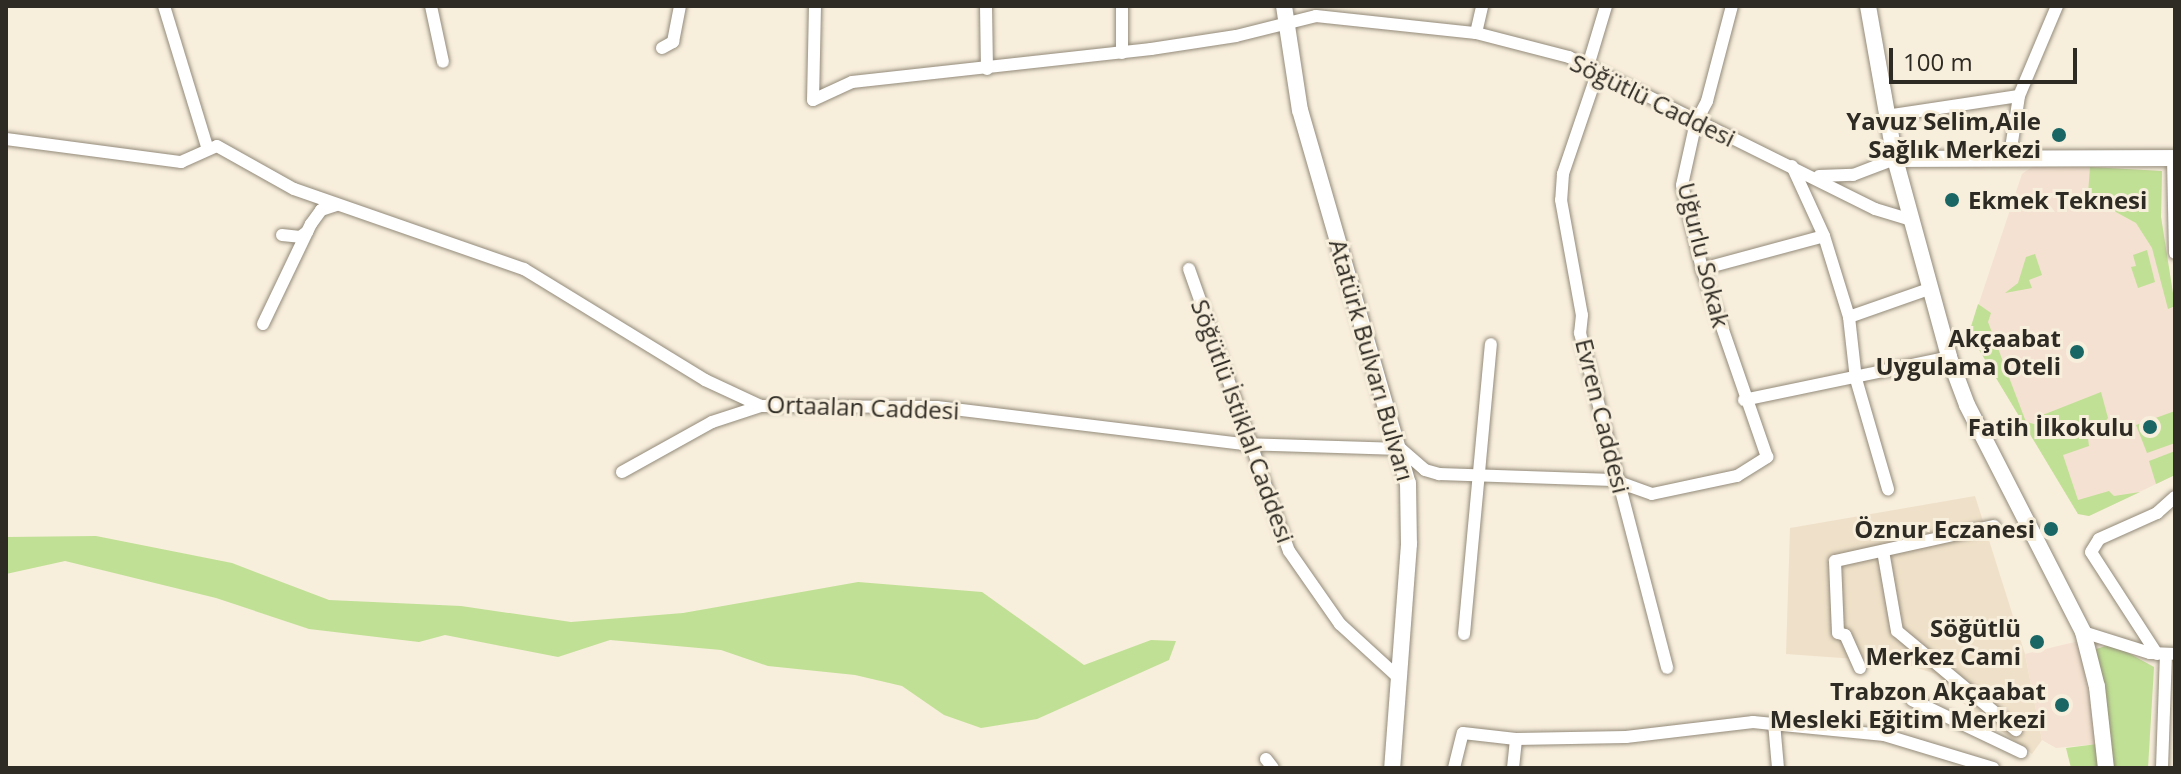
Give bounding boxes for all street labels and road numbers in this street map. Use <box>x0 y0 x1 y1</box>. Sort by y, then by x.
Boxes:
street label: Söğütlü Caddesi <box>1566 48 1740 152</box>
street label: Uğurlu Sokak <box>1672 180 1736 330</box>
street label: Atatürk Bulvarı Bulvarı <box>1324 236 1420 484</box>
street label: Söğütlü İstiklal Caddesi <box>1186 295 1300 547</box>
street label: Evren Caddesi <box>1570 336 1636 496</box>
street label: Ortaalan Caddesi <box>766 389 960 425</box>

